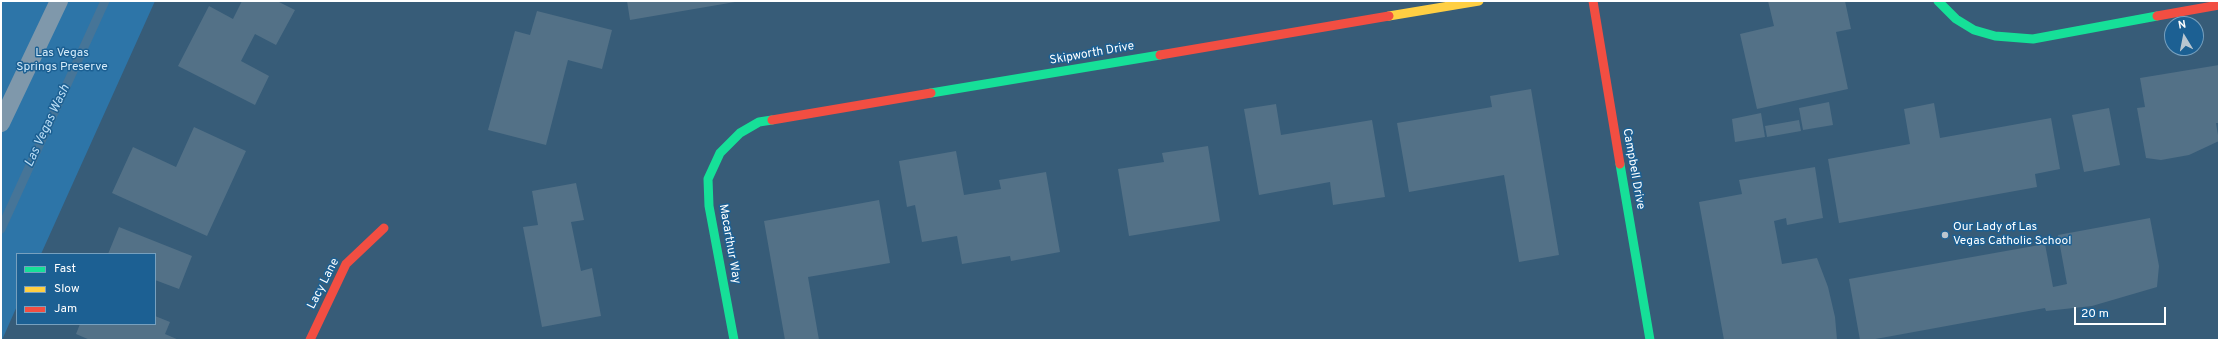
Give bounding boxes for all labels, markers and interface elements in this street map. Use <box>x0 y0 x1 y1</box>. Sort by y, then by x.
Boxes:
north arrow <box>2164 16 2204 56</box>
text: N <box>2177 18 2187 33</box>
street label: Skipworth Drive <box>1049 39 1135 69</box>
park label: Las Vegas Springs Preserve <box>16 47 108 75</box>
water label: Las Vegas Wash <box>22 82 74 170</box>
street label: Campbell Drive <box>1619 127 1647 211</box>
street label: Macarthur Way <box>715 203 743 285</box>
place label: Our Lady of Las Vegas Catholic School <box>1953 221 2071 249</box>
marker: Our Lady of Las Vegas Catholic School <box>1940 230 1950 240</box>
legend <box>16 253 156 325</box>
street label: Lacy Lane <box>305 256 343 312</box>
text: Fast <box>54 261 76 277</box>
text: Slow <box>54 281 80 297</box>
scale bar <box>2076 299 2168 325</box>
text: Jam <box>54 301 77 317</box>
text: 20 m <box>2081 306 2109 322</box>

